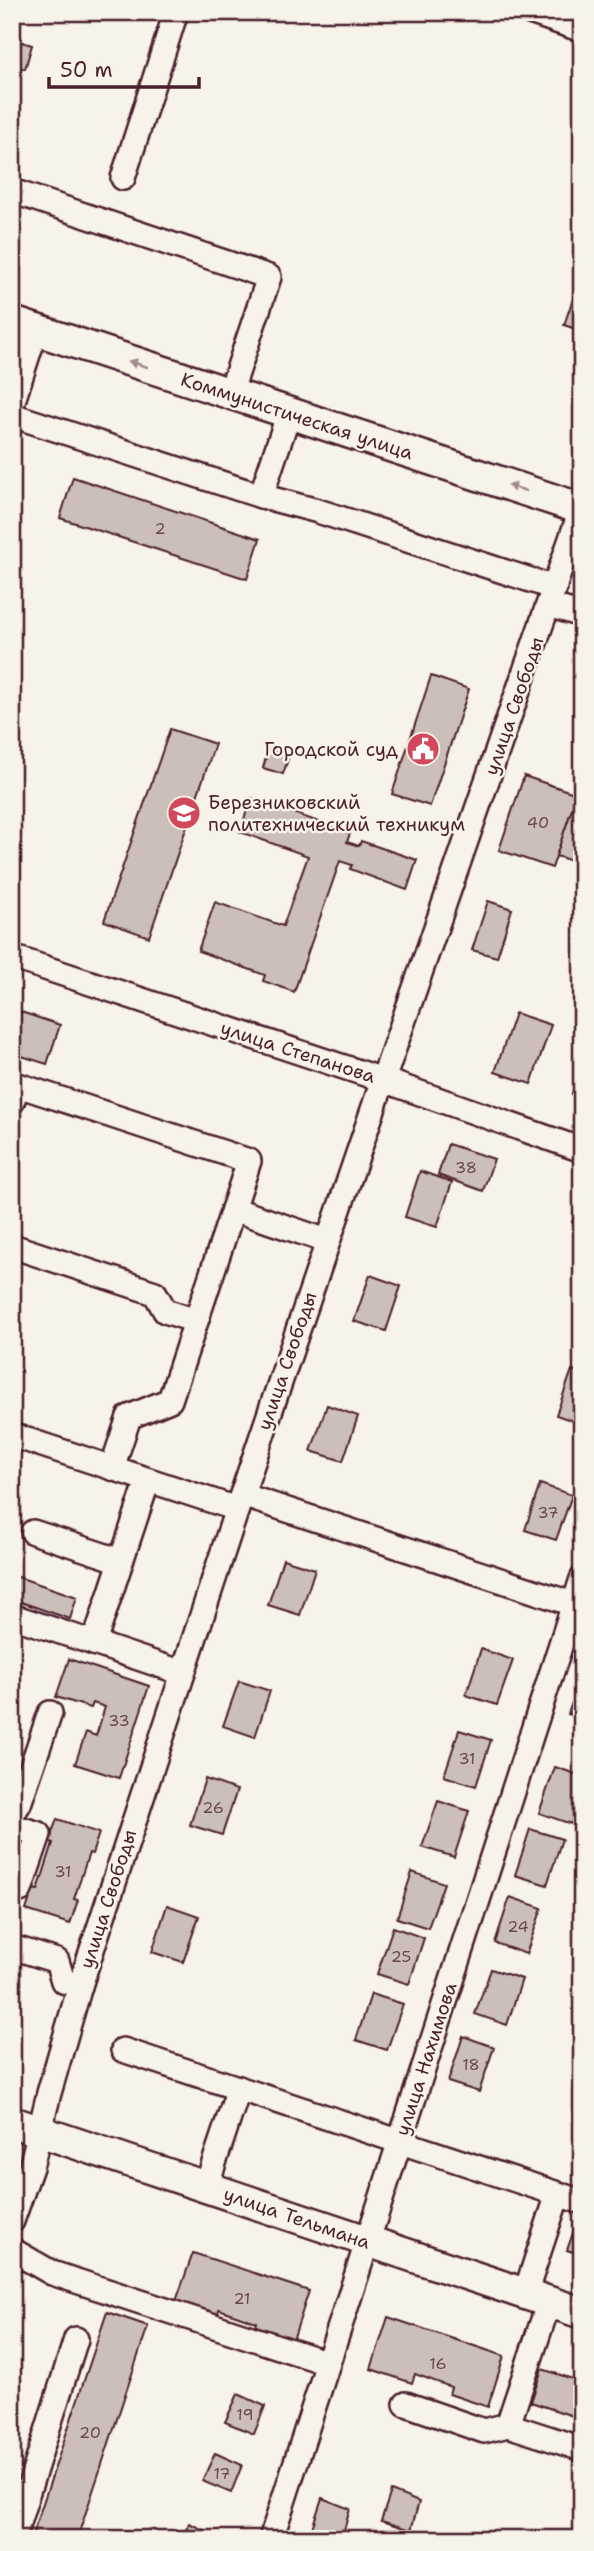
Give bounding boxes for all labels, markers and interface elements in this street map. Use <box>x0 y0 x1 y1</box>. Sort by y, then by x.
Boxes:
scale bar <box>49 46 200 90</box>
text: 50 m <box>60 56 113 84</box>
one-way arrow <box>127 358 148 368</box>
street label: Коммунистическая улица <box>178 367 416 465</box>
one-way arrow <box>506 482 527 493</box>
house number: 2 <box>154 518 166 539</box>
street label: улица Свободы <box>479 634 549 778</box>
public building icon: Городской суд <box>404 730 442 768</box>
place label: Городской суд <box>264 737 398 762</box>
place label: Березниковский политехнический техникум <box>208 790 465 837</box>
school or university icon: Березниковский политехнический техникум <box>165 794 203 832</box>
house number: 40 <box>527 812 549 833</box>
street label: улица Степанова <box>217 1015 379 1089</box>
house number: 38 <box>455 1157 477 1178</box>
street label: улица Свободы <box>252 1289 322 1433</box>
house number: 37 <box>537 1502 559 1523</box>
house number: 33 <box>108 1710 130 1731</box>
house number: 31 <box>458 1748 476 1769</box>
house number: 26 <box>202 1797 224 1818</box>
street label: улица Свободы <box>74 1826 142 1972</box>
house number: 31 <box>54 1861 72 1882</box>
house number: 24 <box>507 1916 529 1937</box>
house number: 25 <box>391 1946 411 1967</box>
street label: улица Нахимова <box>389 1979 463 2139</box>
house number: 18 <box>462 2054 480 2075</box>
street label: улица Тельмана <box>220 2181 374 2255</box>
house number: 21 <box>233 2288 251 2309</box>
house number: 16 <box>429 2353 447 2374</box>
house number: 19 <box>236 2404 254 2425</box>
house number: 20 <box>79 2422 101 2443</box>
house number: 17 <box>213 2463 231 2484</box>

